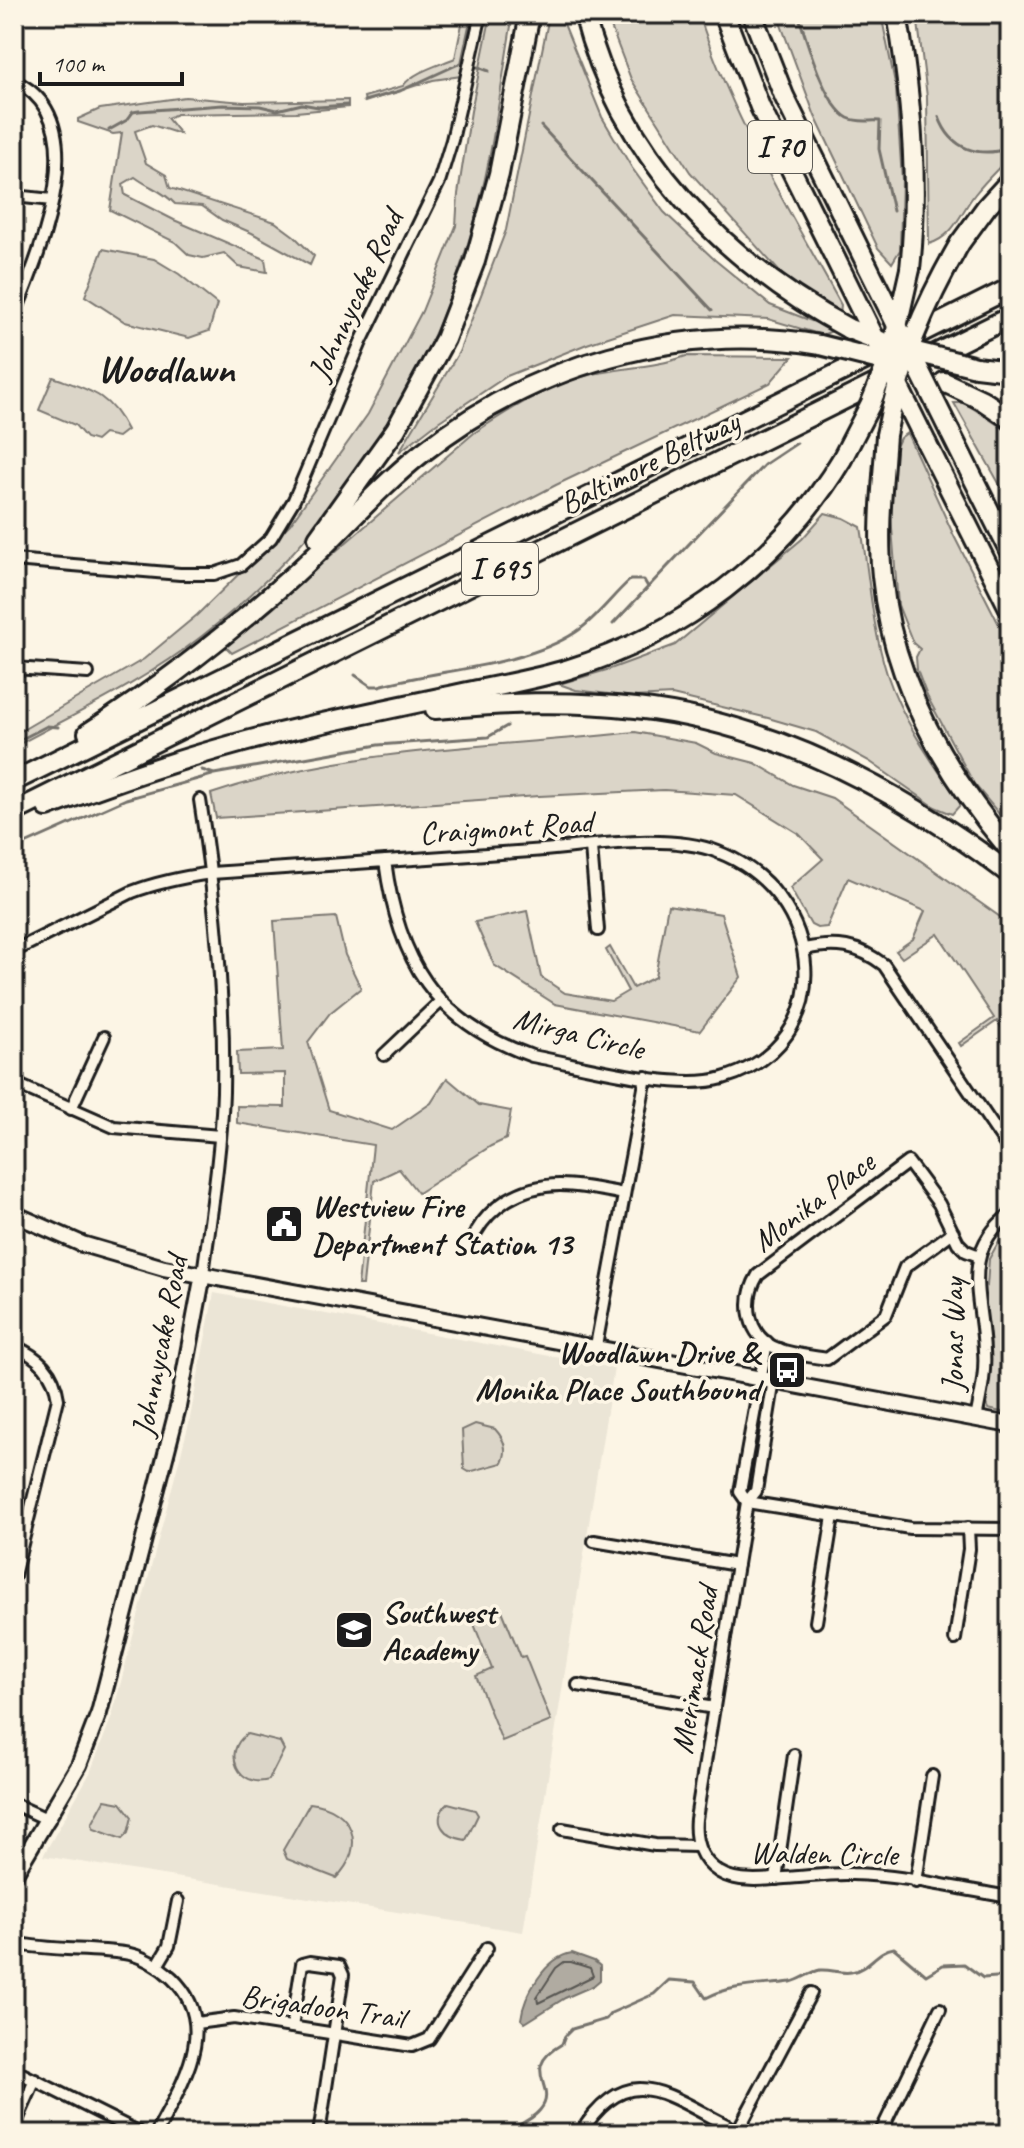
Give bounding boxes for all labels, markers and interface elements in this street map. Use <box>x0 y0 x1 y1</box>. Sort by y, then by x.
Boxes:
scale bar <box>40 36 182 86</box>
text: 100 m <box>52 49 106 79</box>
road number: I 70 <box>748 121 812 173</box>
street label: Johnnycake Road <box>297 200 415 389</box>
district label: Woodlawn <box>98 344 236 394</box>
street label: Baltimore Beltway <box>553 400 748 524</box>
road number: I 695 <box>462 543 538 595</box>
street label: Craigmont Road <box>418 801 598 854</box>
street label: Mirga Circle <box>509 998 651 1070</box>
street label: Monika Place <box>744 1140 885 1261</box>
place label: Westview Fire Department Station 13 <box>312 1186 575 1264</box>
public building icon: Westview Fire Department Station 13 <box>263 1203 305 1245</box>
street label: Johnnycake Road <box>122 1248 198 1442</box>
street label: Jonas Way <box>932 1275 973 1394</box>
place label: Woodlawn Drive & Monika Place Southbound <box>475 1332 764 1410</box>
bus stop icon: Woodlawn Drive & Monika Place Southbound <box>766 1349 808 1391</box>
street label: Merimack Road <box>661 1578 729 1757</box>
place label: Southwest Academy <box>382 1592 499 1670</box>
school or university icon: Southwest Academy <box>333 1609 375 1651</box>
street label: Walden Circle <box>750 1832 901 1875</box>
street label: Brigadoon Trail <box>239 1975 413 2039</box>

